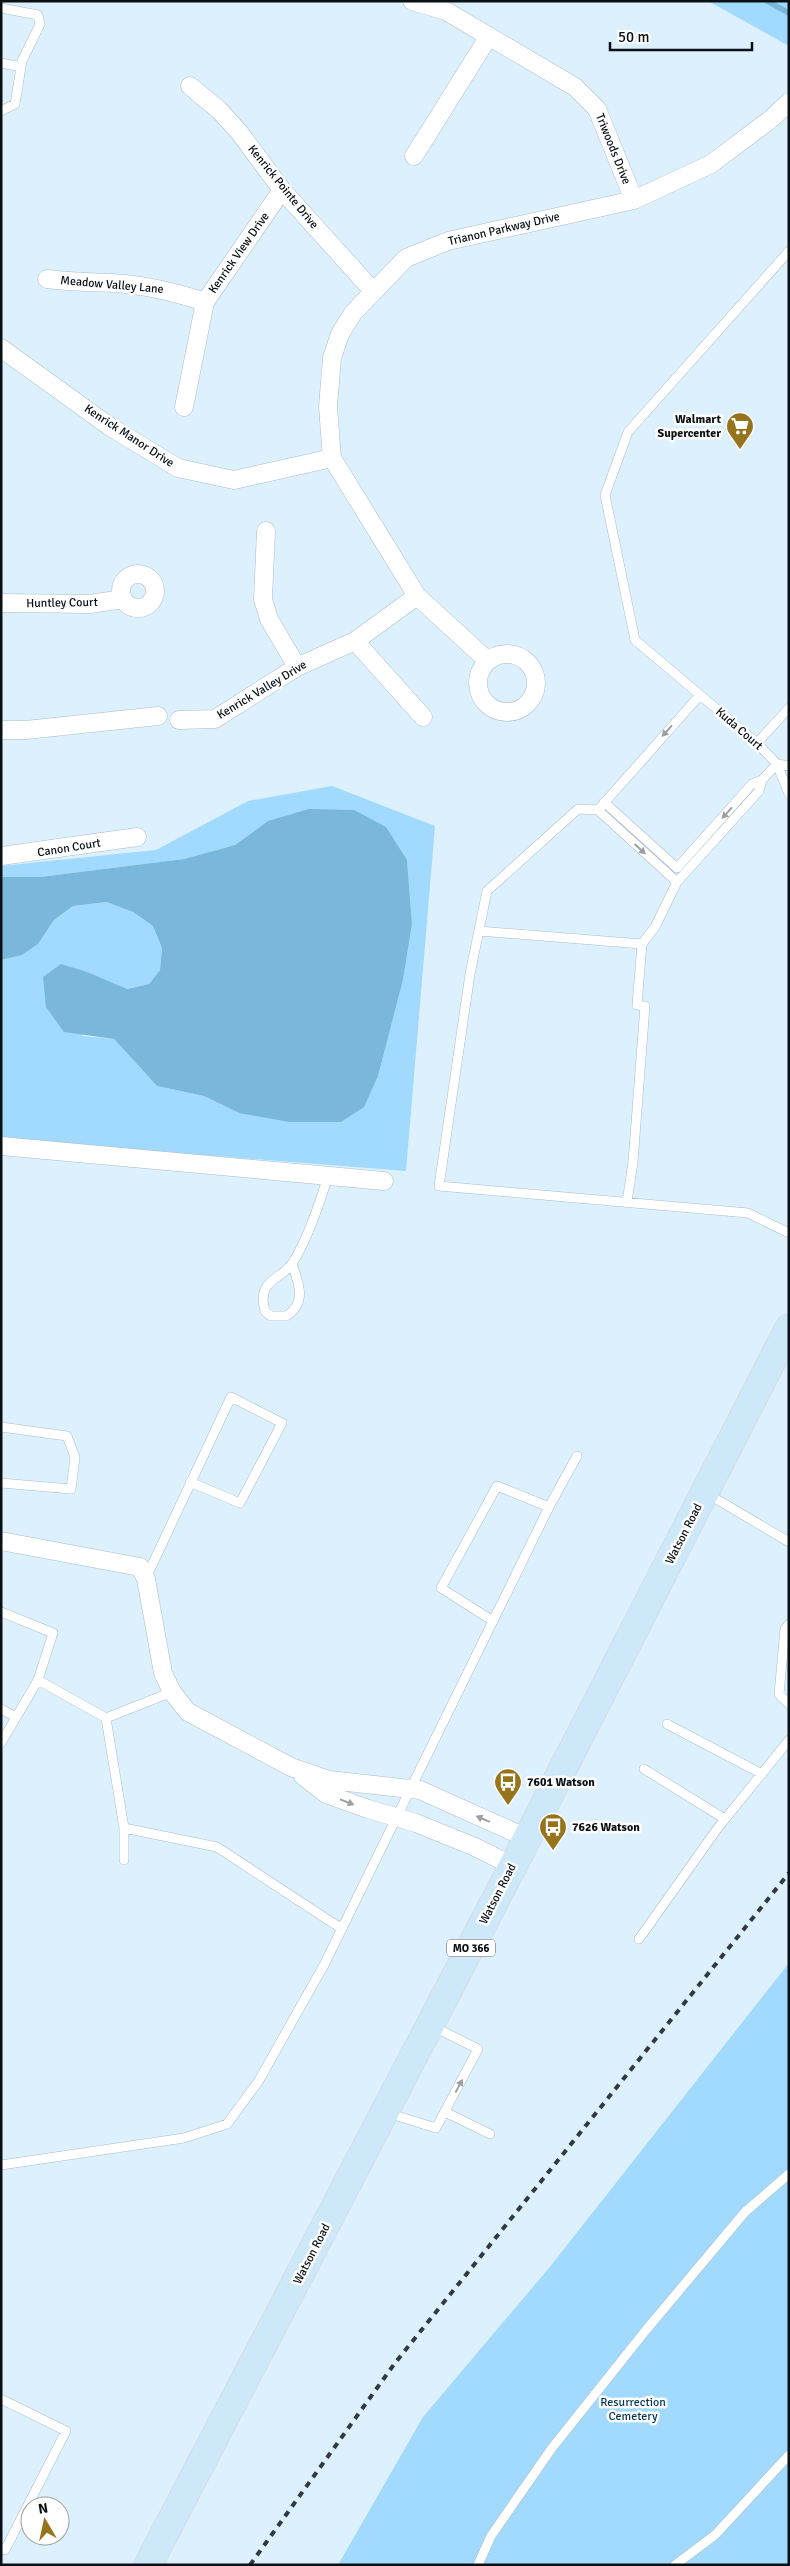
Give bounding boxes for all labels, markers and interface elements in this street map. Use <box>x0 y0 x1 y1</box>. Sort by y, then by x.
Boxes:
scale bar <box>610 20 752 52</box>
text: 50 m <box>618 28 649 46</box>
street label: Triwoods Drive <box>592 111 634 187</box>
street label: Kenrick Pointe Drive <box>245 142 321 232</box>
street label: Kenrick View Drive <box>205 209 273 297</box>
street label: Trianon Parkway Drive <box>447 209 561 249</box>
street label: Meadow Valley Lane <box>60 273 164 297</box>
street label: Kenrick Manor Drive <box>81 401 177 471</box>
supermarket icon: Walmart Supercenter <box>725 411 755 450</box>
place label: Walmart Supercenter <box>657 412 722 441</box>
street label: Huntley Court <box>26 595 98 611</box>
street label: Kenrick Valley Drive <box>214 657 310 723</box>
street label: Kuda Court <box>712 705 766 753</box>
one-way arrow <box>662 724 673 737</box>
one-way arrow <box>721 806 732 819</box>
street label: Canon Court <box>36 836 102 860</box>
one-way arrow <box>633 843 645 855</box>
street label: Watson Road <box>662 1501 706 1567</box>
bus stop icon: 7601 Watson <box>493 1767 523 1806</box>
place label: 7601 Watson <box>527 1775 595 1790</box>
one-way arrow <box>339 1798 354 1806</box>
bus stop icon: 7626 Watson <box>538 1812 568 1851</box>
one-way arrow <box>476 1814 490 1822</box>
place label: 7626 Watson <box>572 1820 640 1835</box>
street label: Watson Road <box>476 1861 520 1927</box>
road number: MO 366 <box>447 1940 495 1956</box>
one-way arrow <box>455 2078 463 2093</box>
street label: Watson Road <box>290 2221 334 2287</box>
park label: Resurrection Cemetery <box>600 2395 666 2424</box>
north arrow <box>20 2496 70 2546</box>
text: N <box>37 2499 49 2518</box>

